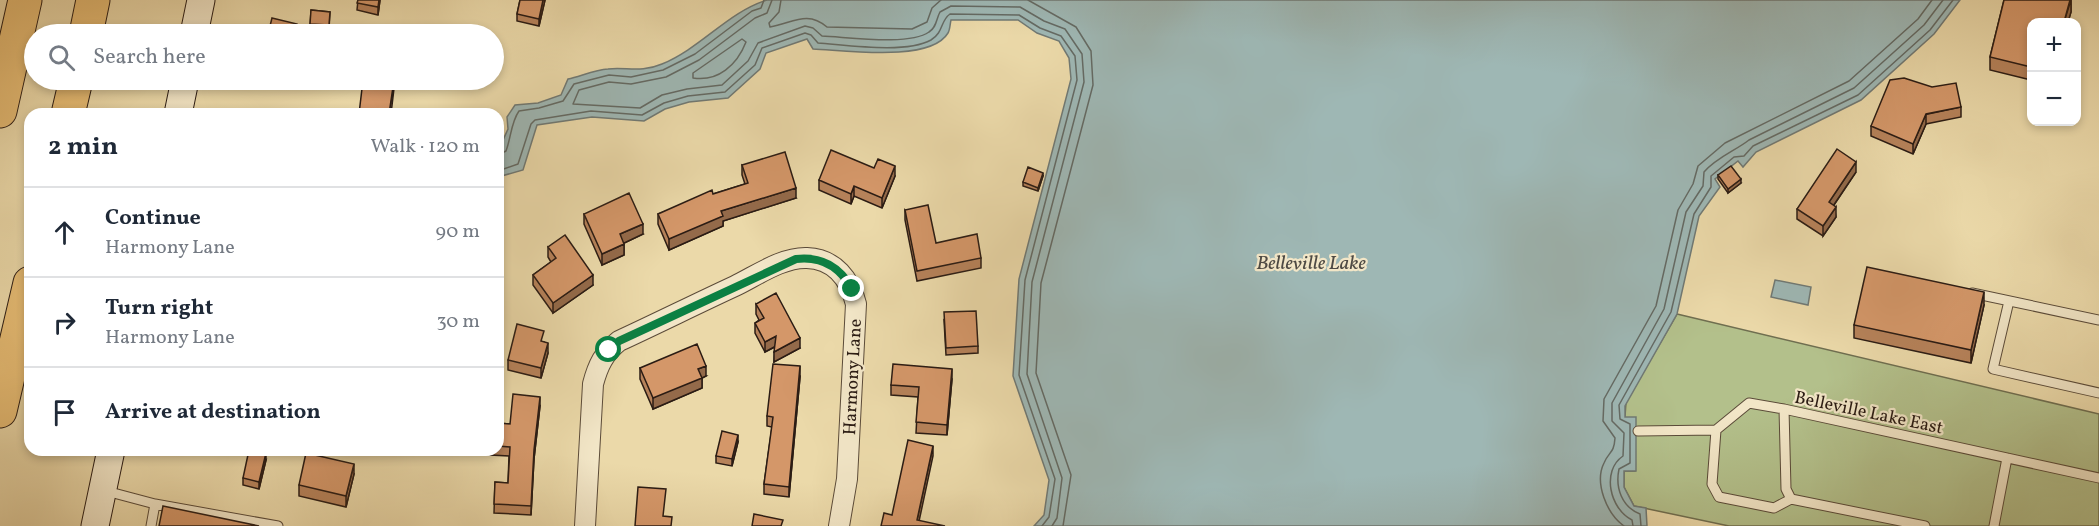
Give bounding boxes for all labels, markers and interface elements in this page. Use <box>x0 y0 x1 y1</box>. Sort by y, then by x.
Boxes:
map controls <box>2027 18 2081 126</box>
button: + <box>2027 18 2081 72</box>
search box <box>24 24 504 90</box>
icon: search <box>45 41 78 74</box>
text: Search here <box>93 42 206 73</box>
button: − <box>2027 72 2081 126</box>
text: 2 min <box>48 129 118 165</box>
text: Walk · 120 m <box>371 133 480 161</box>
text: Continue <box>105 203 201 234</box>
icon: ahead <box>48 216 81 249</box>
text: 90 m <box>436 218 480 246</box>
text: Harmony Lane <box>105 234 235 262</box>
water label: Belleville Lake <box>1256 250 1366 278</box>
route end <box>838 275 864 301</box>
text: Turn right <box>105 293 213 324</box>
icon: right <box>48 306 81 339</box>
text: 30 m <box>436 308 480 336</box>
street label: Harmony Lane <box>838 318 869 436</box>
text: Harmony Lane <box>105 324 235 352</box>
route start <box>595 336 621 362</box>
street label: Belleville Lake East <box>1792 386 1945 441</box>
icon: arrive <box>48 396 81 429</box>
text: Arrive at destination <box>105 397 321 428</box>

